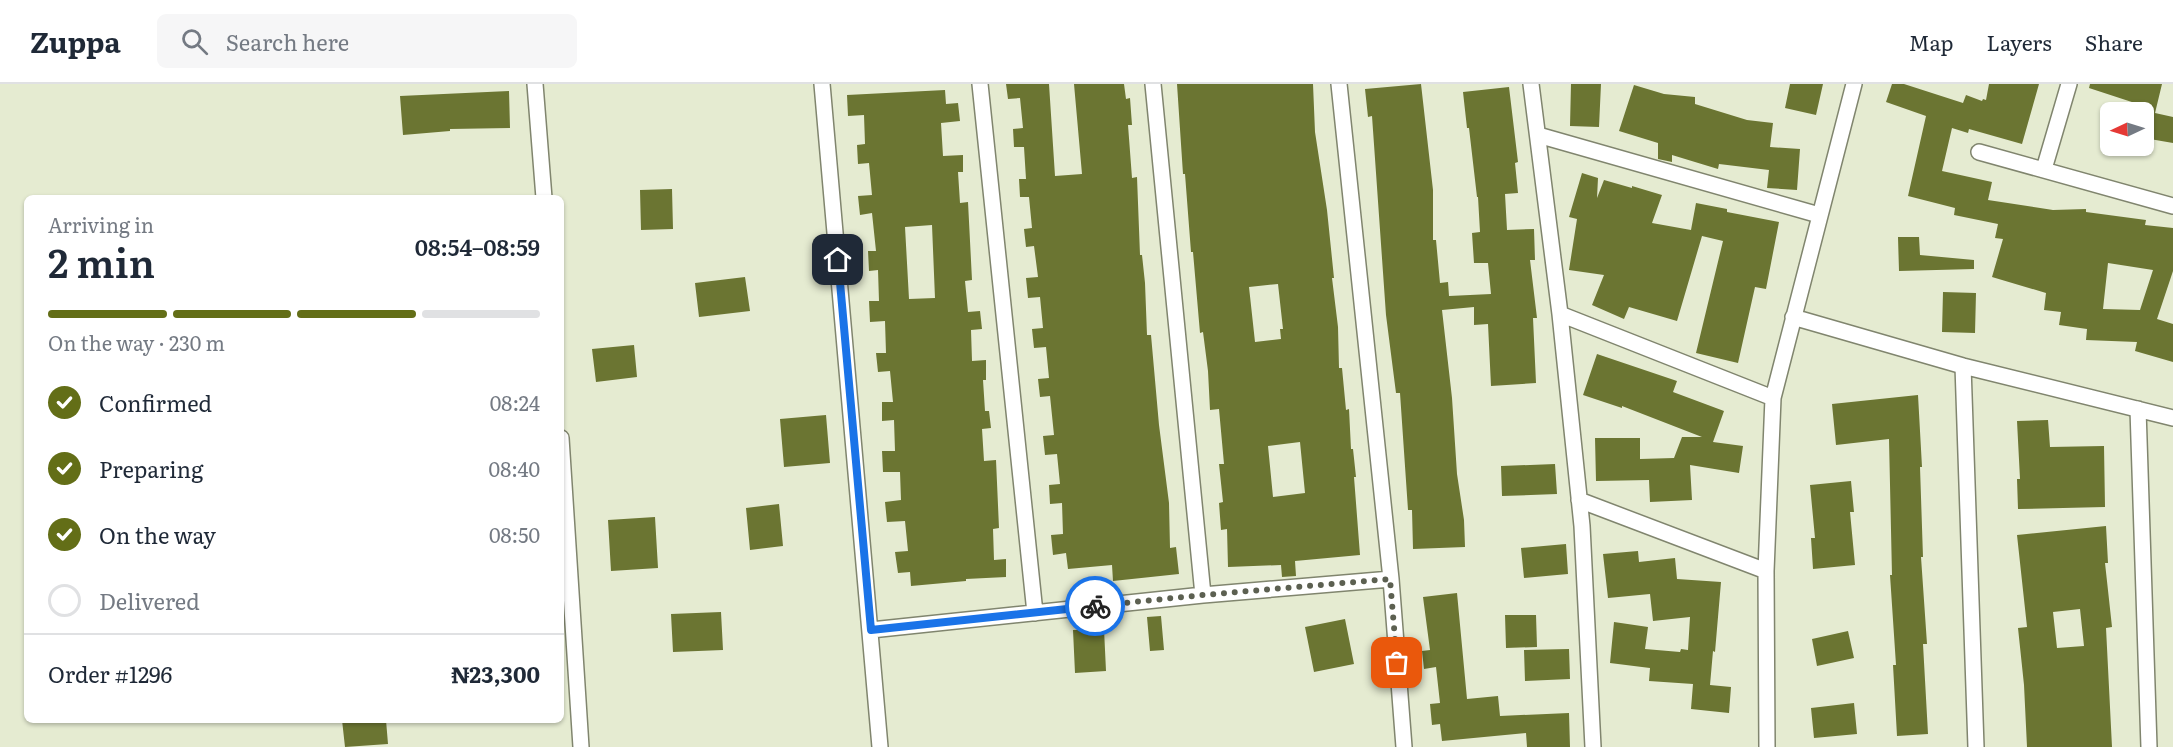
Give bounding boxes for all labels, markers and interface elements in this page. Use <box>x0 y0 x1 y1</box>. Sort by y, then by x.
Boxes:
search box <box>157 14 577 68</box>
text: Zuppa <box>30 20 121 62</box>
icon: search <box>178 25 211 58</box>
text: Search here <box>226 25 349 58</box>
text: Map <box>1909 26 1954 57</box>
text: Layers <box>1987 26 2052 57</box>
text: Share <box>2085 26 2143 57</box>
north arrow <box>2100 102 2154 156</box>
map controls <box>2100 102 2154 156</box>
text: Arriving in <box>48 209 154 239</box>
text: 08:54–08:59 <box>415 230 540 263</box>
text: 2 min <box>48 232 155 290</box>
pin <box>812 234 863 285</box>
icon: home <box>821 243 854 276</box>
text: On the way · 230 m <box>48 327 225 357</box>
icon: check <box>48 386 81 419</box>
text: Confirmed <box>99 386 212 419</box>
text: 08:24 <box>490 387 540 417</box>
icon: check <box>48 452 81 485</box>
text: Preparing <box>99 452 203 485</box>
text: 08:40 <box>489 453 540 483</box>
icon: check <box>48 518 81 551</box>
text: On the way <box>99 518 216 551</box>
text: 08:50 <box>489 519 540 549</box>
courier <box>1065 576 1125 636</box>
text: Delivered <box>99 584 200 617</box>
icon: bike <box>1079 590 1112 623</box>
pin <box>1371 637 1422 688</box>
icon: bag <box>1380 646 1413 679</box>
text: Order #1296 <box>48 657 172 690</box>
text: ₦23,300 <box>451 657 540 690</box>

